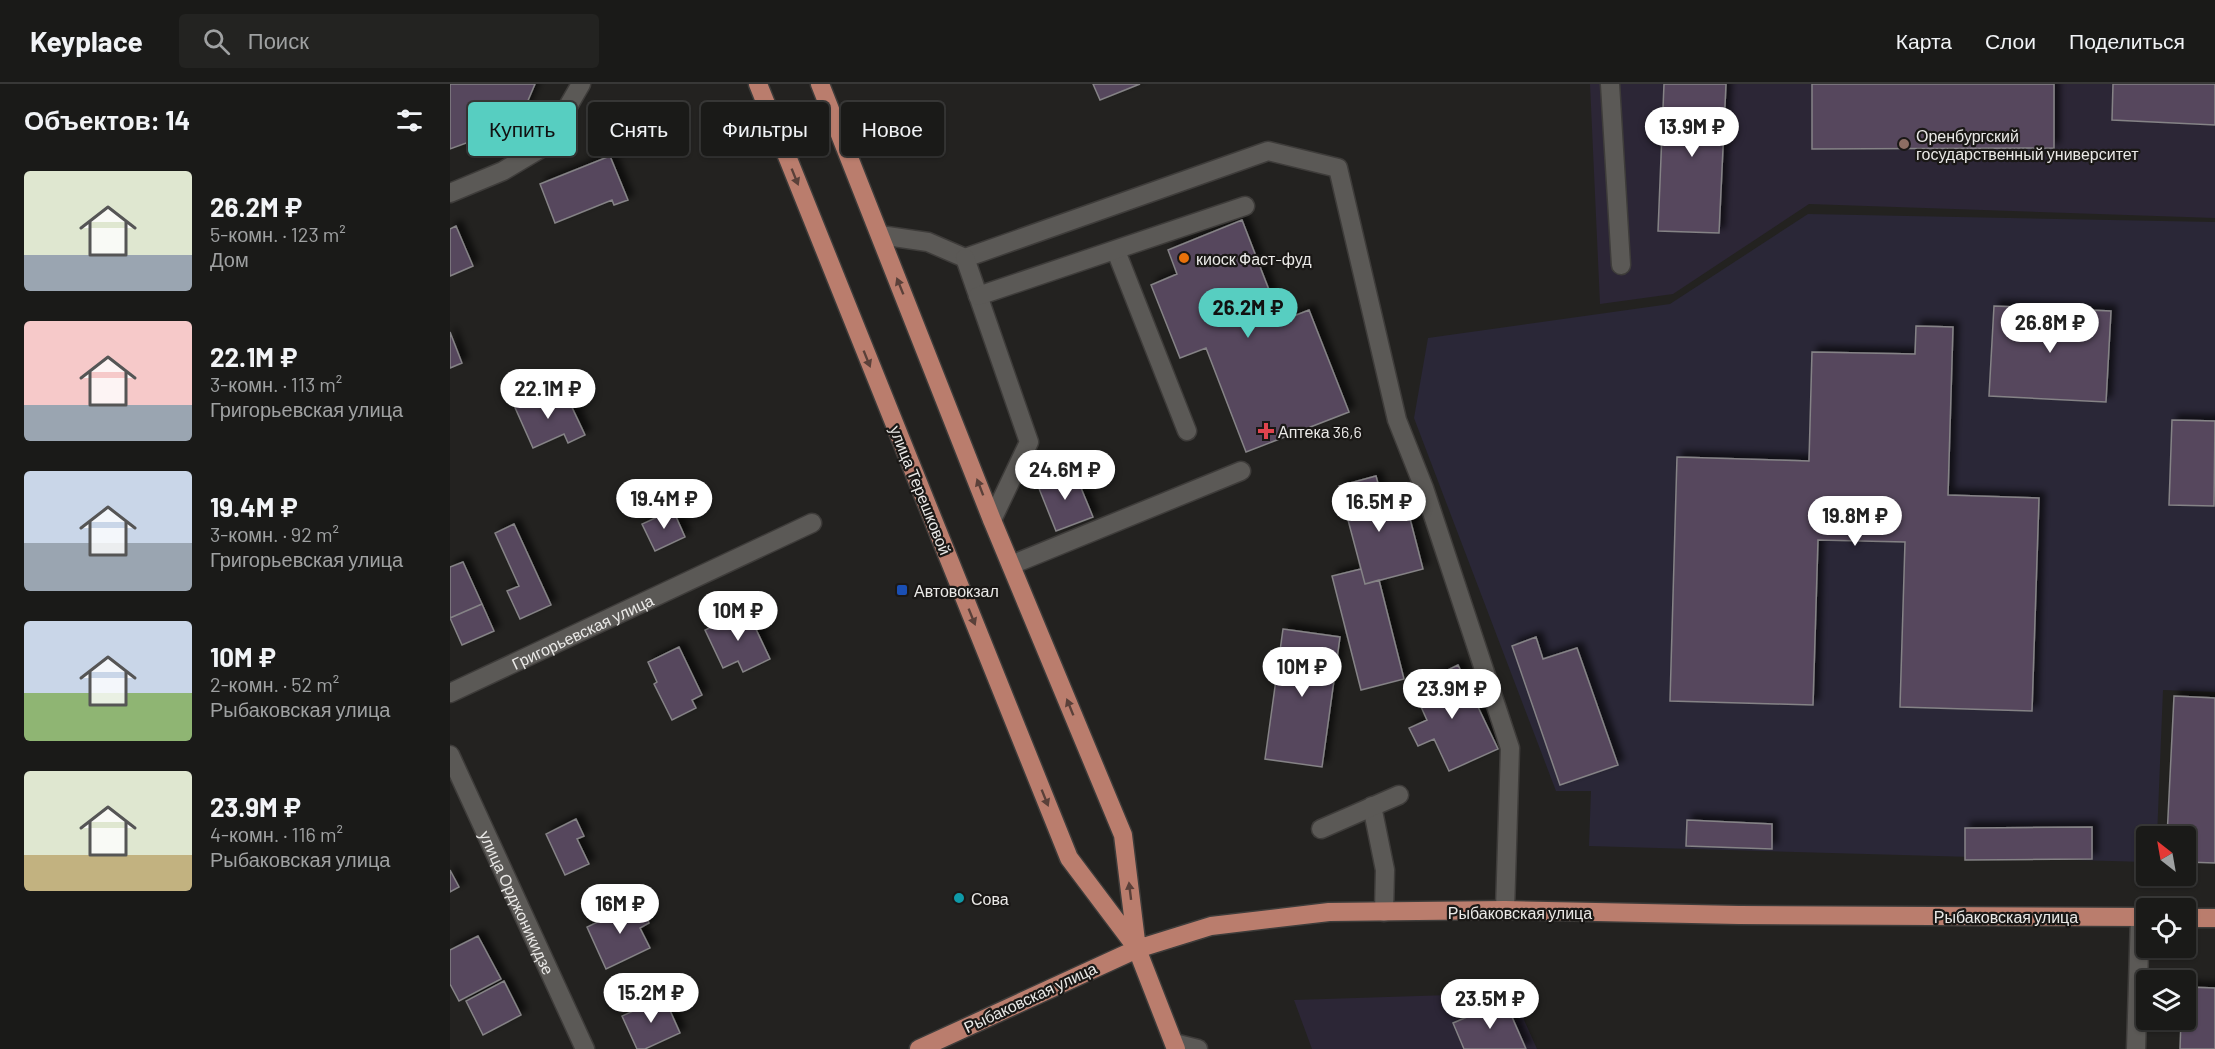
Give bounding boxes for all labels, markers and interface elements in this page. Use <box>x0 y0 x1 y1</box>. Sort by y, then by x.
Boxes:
search box <box>179 14 599 68</box>
text: Keyplace <box>30 24 143 58</box>
icon: search <box>200 25 233 58</box>
text: Поиск <box>248 27 309 53</box>
text: Карта <box>1896 28 1952 53</box>
text: Слои <box>1985 28 2036 53</box>
text: Поделиться <box>2069 28 2185 53</box>
chip: Купить <box>468 102 576 156</box>
chip: Снять <box>588 102 689 156</box>
chip: Фильтры <box>701 102 829 156</box>
chip: Новое <box>841 102 944 156</box>
text: Объектов: 14 <box>24 104 190 135</box>
icon: filters <box>393 104 426 137</box>
pin: 13.9M ₽ <box>1637 107 1747 158</box>
text: 13.9M ₽ <box>1659 114 1725 138</box>
place label: Оренбургский государственный университет <box>1916 126 2139 163</box>
marker: Оренбургский государственный университет <box>1897 137 1911 151</box>
one-way arrow <box>790 169 800 187</box>
text: 26.2M ₽ <box>210 191 302 222</box>
icon: home <box>72 195 144 267</box>
text: 5-комн. · 123 m² <box>210 222 346 246</box>
text: Дом <box>210 247 249 271</box>
place label: киоск Фаст-фуд <box>1196 249 1312 268</box>
marker: киоск Фаст-фуд <box>1177 251 1191 265</box>
one-way arrow <box>895 277 905 295</box>
pin: 26.2M ₽ <box>1193 288 1303 339</box>
text: 26.2M ₽ <box>1213 295 1283 319</box>
pin: 26.8M ₽ <box>1995 303 2105 354</box>
text: 26.8M ₽ <box>2015 310 2085 334</box>
text: 22.1M ₽ <box>210 341 297 372</box>
icon: home <box>72 345 144 417</box>
one-way arrow <box>862 350 872 368</box>
pin: 22.1M ₽ <box>493 369 603 420</box>
text: 3-комн. · 113 m² <box>210 372 342 396</box>
text: 22.1M ₽ <box>514 376 582 400</box>
text: Григорьевская улица <box>210 397 403 421</box>
place label: Аптека 36,6 <box>1278 422 1362 441</box>
street label: улица Терешковой <box>886 423 956 557</box>
marker: Аптека 36,6 <box>1259 424 1273 438</box>
pin: 24.6M ₽ <box>1010 450 1120 501</box>
text: 24.6M ₽ <box>1029 457 1101 481</box>
one-way arrow <box>974 478 984 496</box>
pin: 19.4M ₽ <box>609 479 719 530</box>
pin: 16.5M ₽ <box>1324 482 1434 533</box>
text: 19.4M ₽ <box>630 486 698 510</box>
text: 16.5M ₽ <box>1346 489 1412 513</box>
text: 19.4M ₽ <box>210 491 298 522</box>
icon: home <box>72 495 144 567</box>
pin: 19.8M ₽ <box>1800 496 1910 547</box>
text: 19.8M ₽ <box>1822 503 1888 527</box>
text: 3-комн. · 92 m² <box>210 522 339 546</box>
text: Григорьевская улица <box>210 547 403 571</box>
place label: Автовокзал <box>914 581 999 600</box>
marker: Автовокзал <box>895 583 909 597</box>
street label: Григорьевская улица <box>508 589 656 672</box>
pin: 10M ₽ <box>696 591 780 642</box>
text: 10M ₽ <box>713 598 763 622</box>
one-way arrow <box>967 609 977 627</box>
text: 10M ₽ <box>210 641 276 672</box>
icon: home <box>72 645 144 717</box>
pin: 10M ₽ <box>1260 647 1344 698</box>
text: 10M ₽ <box>1277 654 1327 678</box>
pin: 23.9M ₽ <box>1397 669 1507 720</box>
text: 2-комн. · 52 m² <box>210 672 339 696</box>
text: 23.9M ₽ <box>1417 676 1487 700</box>
text: Рыбаковская улица <box>210 697 390 721</box>
one-way arrow <box>1065 697 1075 715</box>
one-way arrow <box>1041 789 1050 807</box>
text: 23.9M ₽ <box>210 791 301 822</box>
icon: home <box>72 795 144 867</box>
text: 4-комн. · 116 m² <box>210 822 343 846</box>
north arrow <box>2136 826 2196 886</box>
map controls <box>2136 826 2196 1030</box>
street label: улица Орджоникидзе <box>476 827 559 977</box>
text: Рыбаковская улица <box>210 847 390 871</box>
one-way arrow <box>1125 881 1134 900</box>
pin: 16M ₽ <box>578 884 662 935</box>
place label: Сова <box>971 889 1009 908</box>
text: 16M ₽ <box>595 891 645 915</box>
marker: Сова <box>952 891 966 905</box>
button: locate <box>2136 898 2196 958</box>
street label: Рыбаковская улица <box>1448 903 1592 922</box>
street label: Рыбаковская улица <box>1934 907 2078 926</box>
street label: Рыбаковская улица <box>961 958 1100 1036</box>
button: layers <box>2136 970 2196 1030</box>
pin: 15.2M ₽ <box>596 973 706 1024</box>
pin: 23.5M ₽ <box>1435 979 1545 1030</box>
text: 15.2M ₽ <box>618 980 684 1004</box>
text: 23.5M ₽ <box>1455 986 1525 1010</box>

